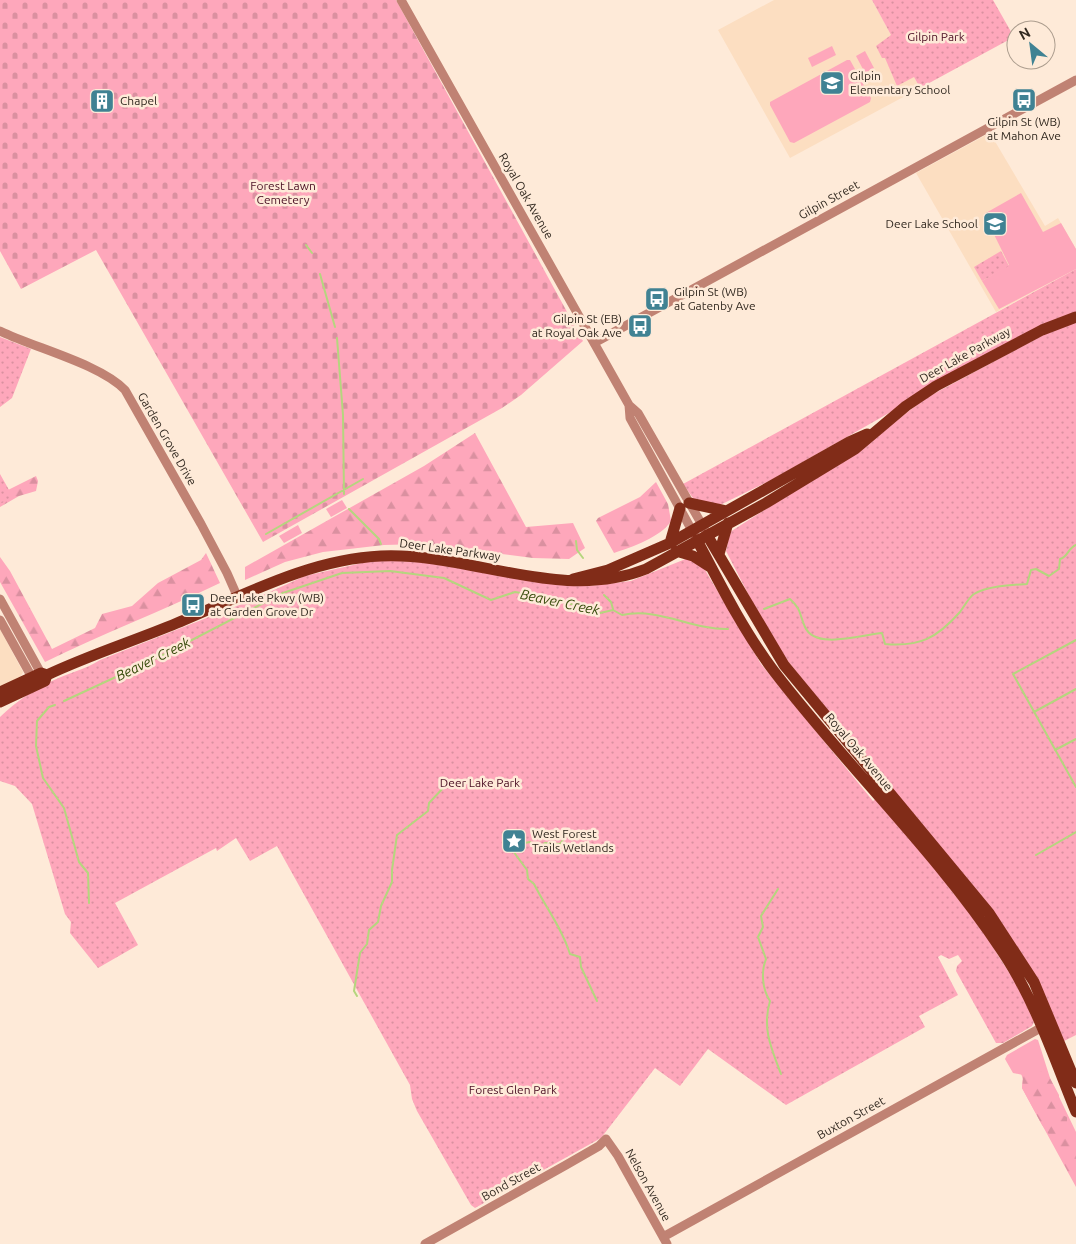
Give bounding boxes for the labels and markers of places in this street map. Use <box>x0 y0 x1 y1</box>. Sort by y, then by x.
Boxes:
place label: Gilpin Elementary School <box>850 69 950 96</box>
school or university icon: Gilpin Elementary School <box>819 70 845 96</box>
bus stop icon: Gilpin St (WB) at Mahon Ave <box>1011 87 1037 113</box>
building icon: Chapel <box>89 88 115 114</box>
place label: Chapel <box>120 94 157 107</box>
place label: Gilpin St (WB) at Mahon Ave <box>987 115 1061 142</box>
school or university icon: Deer Lake School <box>982 211 1008 237</box>
place label: Deer Lake School <box>886 217 978 230</box>
place label: Gilpin St (WB) at Gatenby Ave <box>674 285 756 312</box>
bus stop icon: Gilpin St (WB) at Gatenby Ave <box>644 286 670 312</box>
place label: Gilpin St (EB) at Royal Oak Ave <box>532 312 622 339</box>
bus stop icon: Gilpin St (EB) at Royal Oak Ave <box>627 313 653 339</box>
place label: Deer Lake Pkwy (WB) at Garden Grove Dr <box>210 591 324 618</box>
bus stop icon: Deer Lake Pkwy (WB) at Garden Grove Dr <box>180 592 206 618</box>
place label: West Forest Trails Wetlands <box>532 827 614 854</box>
place icon: West Forest Trails Wetlands <box>501 828 527 854</box>

